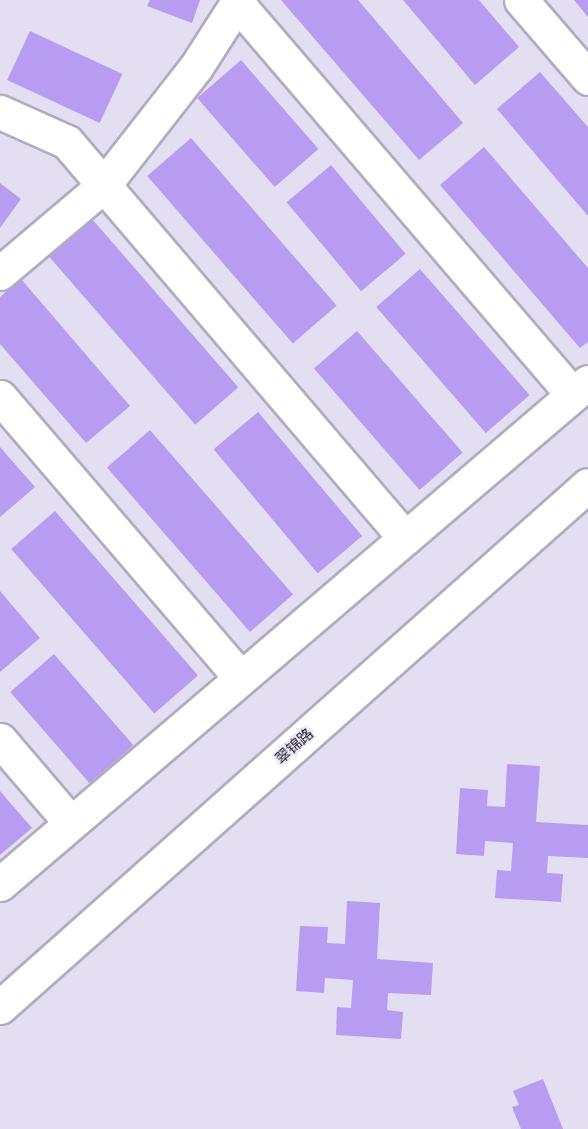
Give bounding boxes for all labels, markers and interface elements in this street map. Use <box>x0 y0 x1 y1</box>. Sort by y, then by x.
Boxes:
street label: 翠锦路 <box>271 724 317 768</box>

